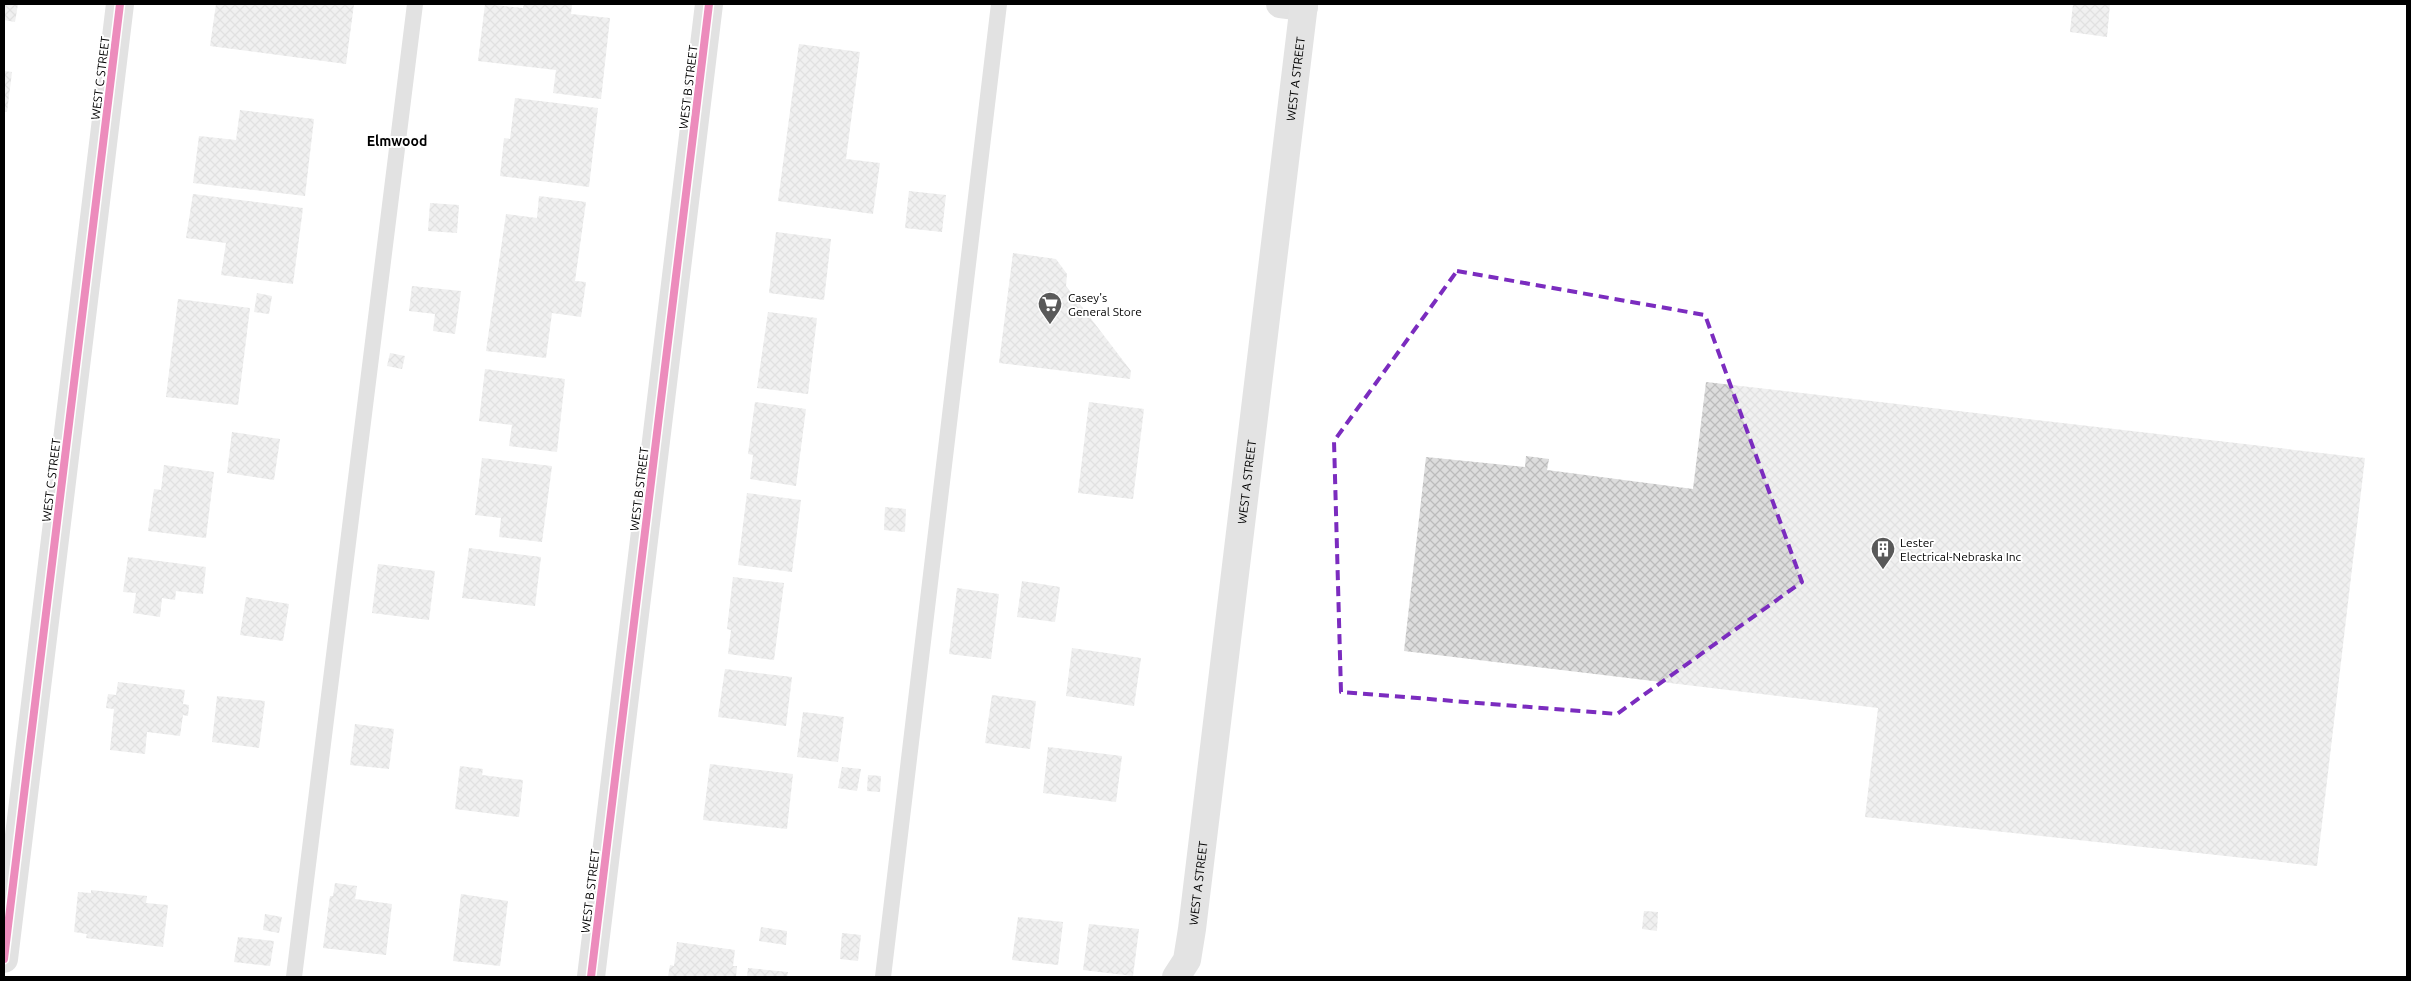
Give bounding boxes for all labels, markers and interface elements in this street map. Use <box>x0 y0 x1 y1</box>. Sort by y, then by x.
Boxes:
street label: WEST C STREET <box>88 35 112 121</box>
street label: WEST A STREET <box>1283 36 1307 122</box>
street label: WEST B STREET <box>676 44 700 130</box>
district label: Elmwood <box>367 133 427 149</box>
supermarket icon: Casey's General Store <box>1037 291 1063 325</box>
place label: Casey's General Store <box>1068 291 1142 318</box>
street label: WEST C STREET <box>39 437 63 523</box>
street label: WEST A STREET <box>1235 439 1258 525</box>
street label: WEST B STREET <box>627 446 651 532</box>
building icon: Lester Electrical-Nebraska Inc <box>1870 536 1896 570</box>
place label: Lester Electrical-Nebraska Inc <box>1900 536 2022 563</box>
street label: WEST A STREET <box>1186 840 1209 926</box>
street label: WEST B STREET <box>578 848 602 934</box>

